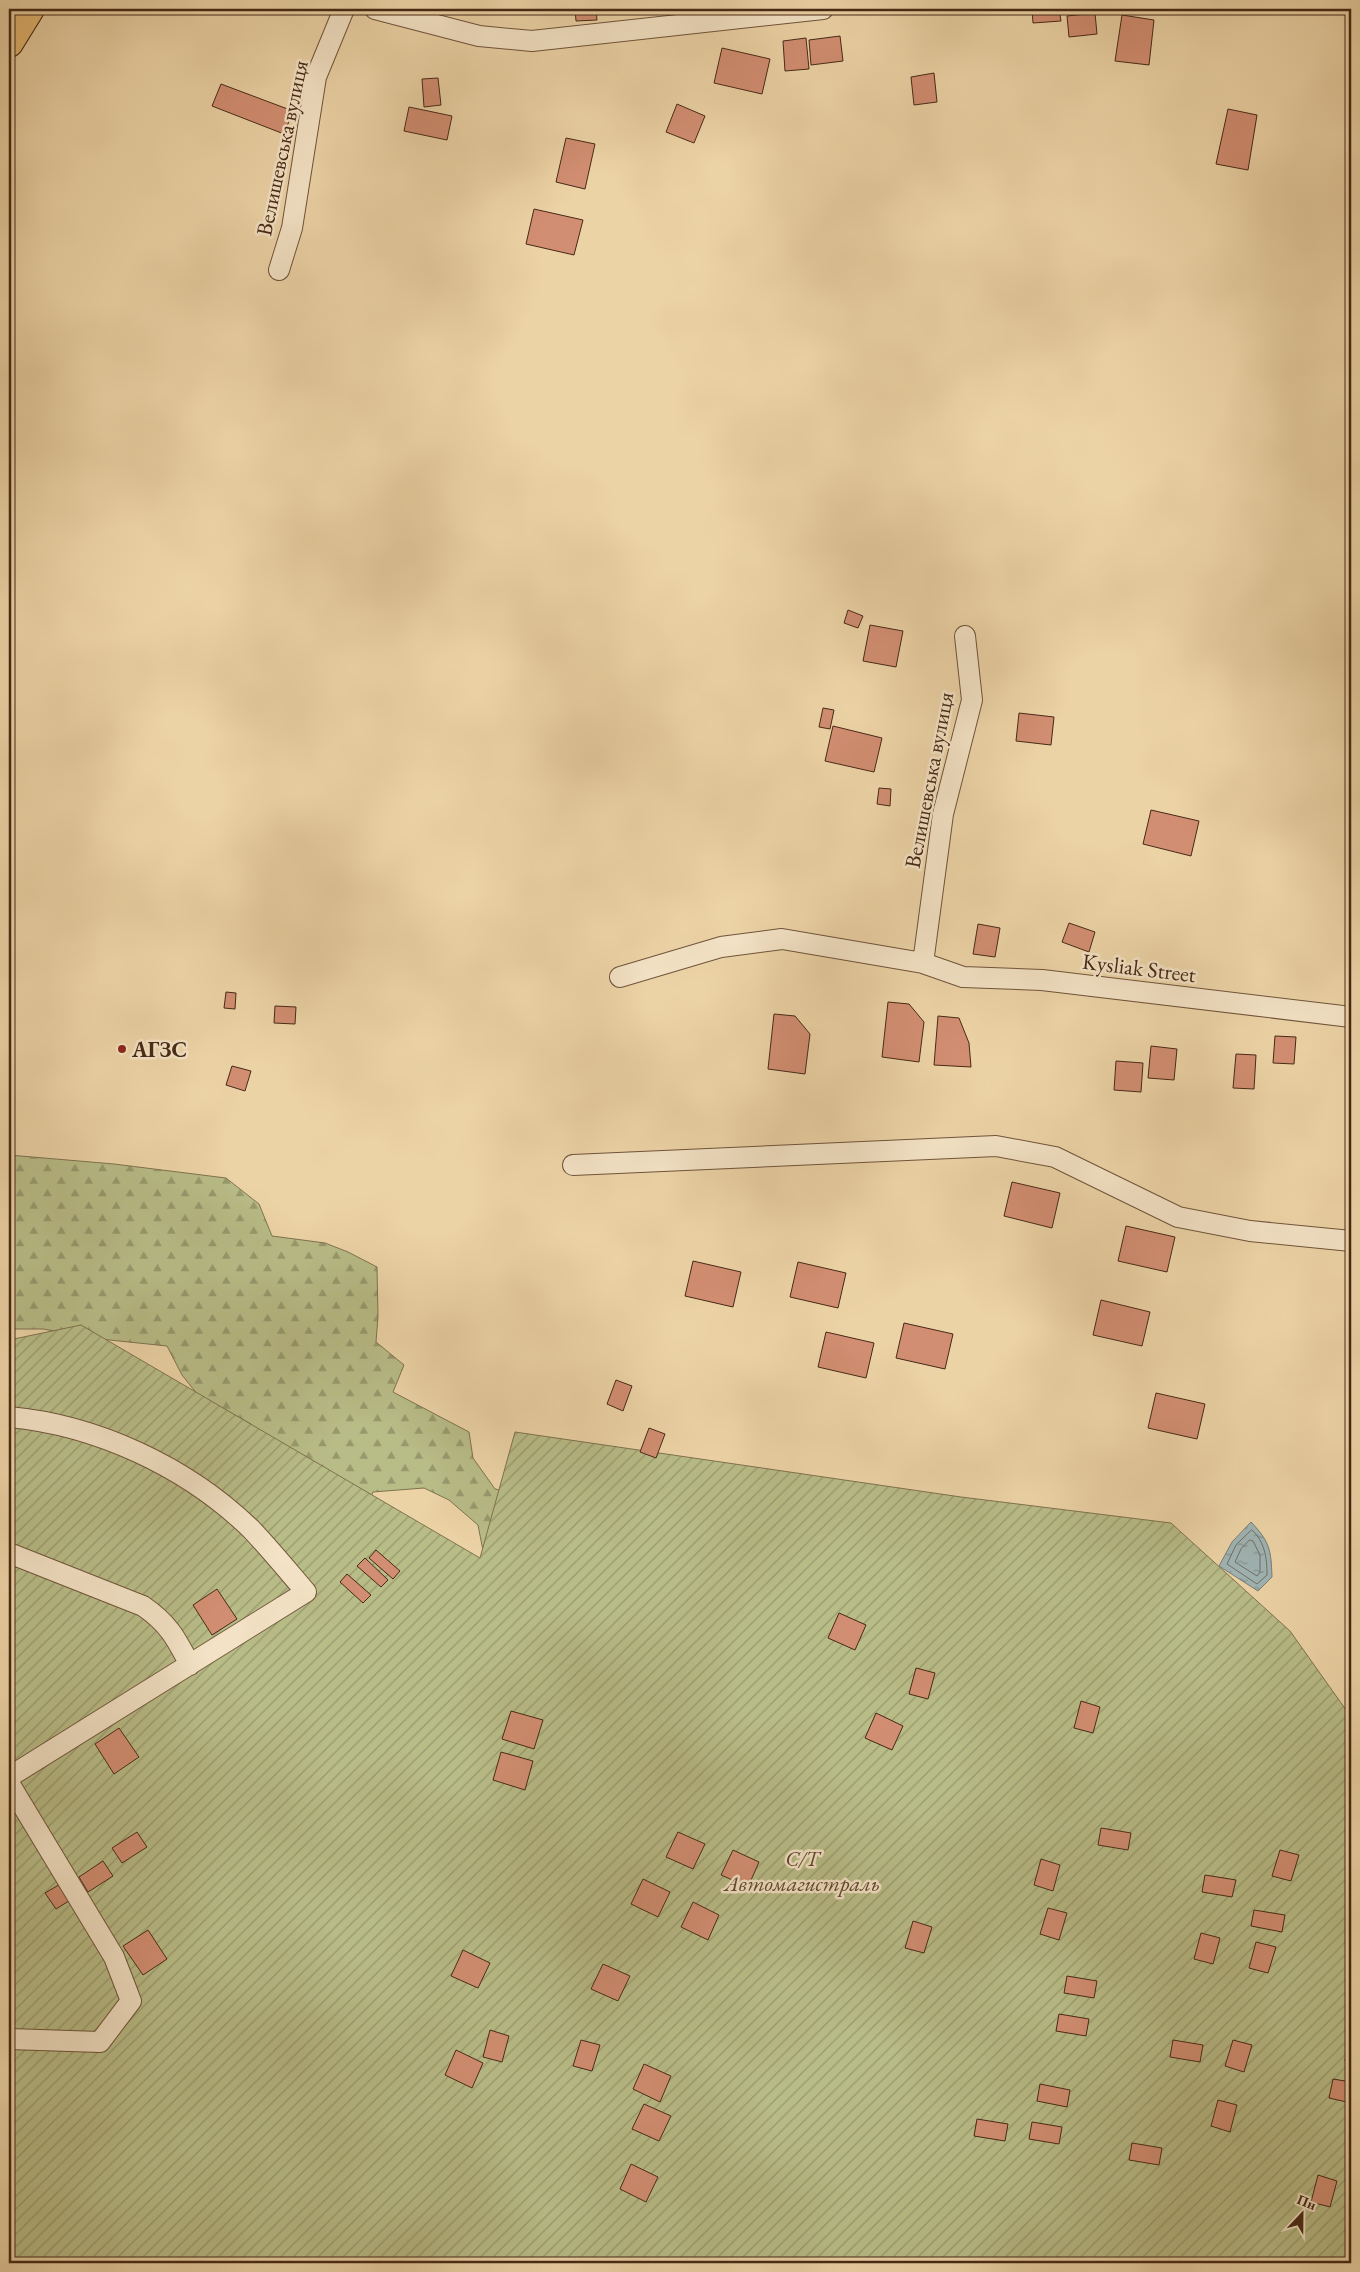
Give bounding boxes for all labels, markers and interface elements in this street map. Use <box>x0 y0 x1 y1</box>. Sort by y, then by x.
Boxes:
street label: Велишевська вулиця <box>249 57 315 238</box>
street label: Велишевська вулиця <box>898 689 960 871</box>
street label: Kysliak Street <box>1081 947 1198 989</box>
place label: АГЗС <box>131 1035 187 1064</box>
marker: АГЗС <box>116 1043 128 1055</box>
park label: С/Т Автомагистраль <box>722 1844 880 1898</box>
north arrow <box>1278 2190 1328 2240</box>
text: Пн <box>1295 2190 1319 2214</box>

